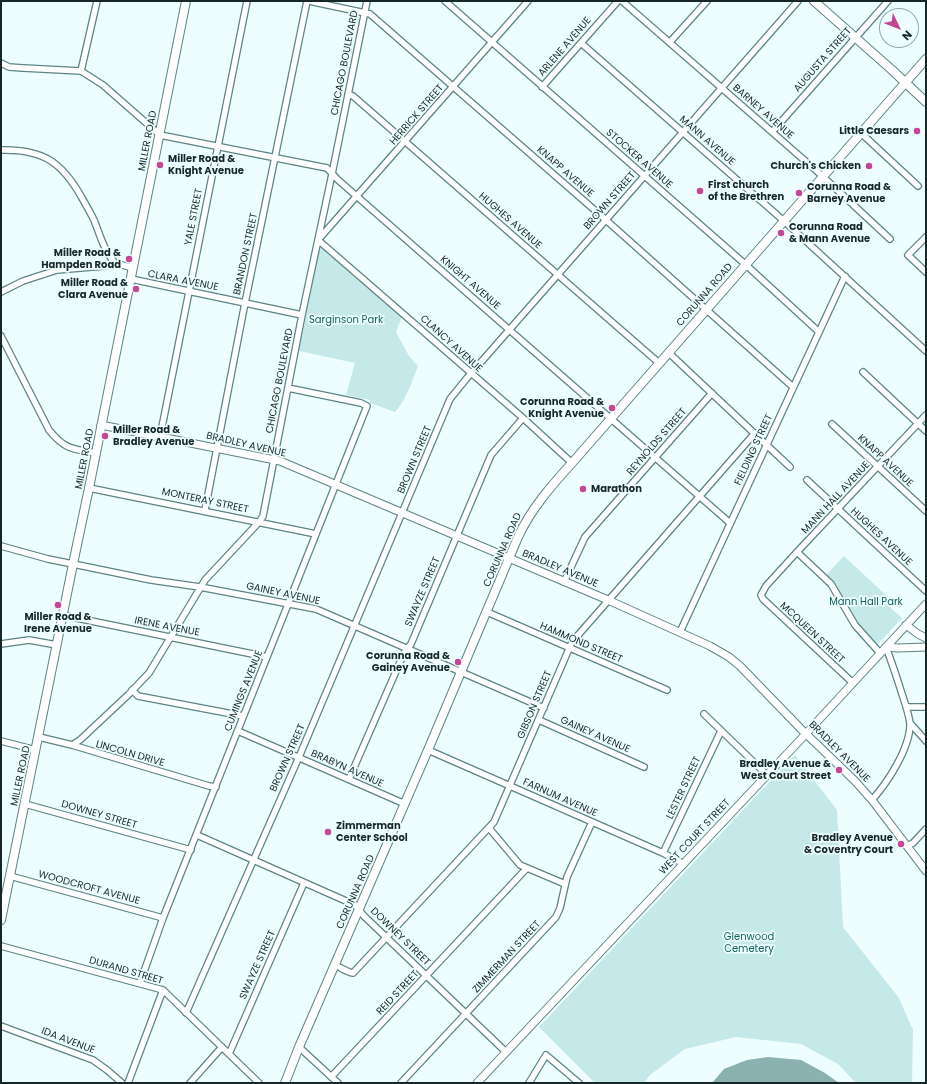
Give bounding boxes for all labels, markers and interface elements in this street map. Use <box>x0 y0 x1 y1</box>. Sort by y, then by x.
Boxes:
north arrow <box>879 8 919 48</box>
street label: CHICAGO BOULEVARD <box>329 9 361 117</box>
street label: ARLENE AVENUE <box>536 15 594 79</box>
street label: AUGUSTA STREET <box>792 25 854 95</box>
text: N <box>898 27 916 44</box>
street label: HERRICK STREET <box>388 82 446 148</box>
street label: BARNEY AVENUE <box>730 82 796 142</box>
street label: MILLER ROAD <box>136 110 160 172</box>
street label: MANN AVENUE <box>677 114 737 168</box>
place label: Little Caesars <box>839 125 909 137</box>
marker: Little Caesars <box>912 126 922 136</box>
street label: STOCKER AVENUE <box>603 127 675 191</box>
street label: KNAPP AVENUE <box>534 144 596 200</box>
place label: Miller Road & Knight Avenue <box>168 153 244 176</box>
marker: Miller Road & Knight Avenue <box>155 160 165 170</box>
place label: Church's Chicken <box>770 160 861 172</box>
marker: Church's Chicken <box>864 161 874 171</box>
street label: BROWN STREET <box>582 170 638 232</box>
place label: First church of the Brethren <box>708 179 784 202</box>
place label: Corunna Road & Barney Avenue <box>807 181 891 204</box>
marker: First church of the Brethren <box>695 186 705 196</box>
street label: YALE STREET <box>183 188 205 246</box>
marker: Corunna Road & Barney Avenue <box>794 188 804 198</box>
street label: HUGHES AVENUE <box>476 190 544 252</box>
street label: BRANDON STREET <box>231 212 261 296</box>
place label: Corunna Road & Mann Avenue <box>789 221 870 244</box>
marker: Corunna Road & Mann Avenue <box>776 228 786 238</box>
place label: Miller Road & Hampden Road <box>41 247 121 270</box>
marker: Miller Road & Hampden Road <box>124 254 134 264</box>
street label: KNIGHT AVENUE <box>437 254 503 312</box>
street label: CORUNNA ROAD <box>674 261 736 329</box>
street label: CLARA AVENUE <box>147 268 219 294</box>
place label: Miller Road & Clara Avenue <box>58 277 128 300</box>
marker: Miller Road & Clara Avenue <box>131 284 141 294</box>
street label: CLANCY AVENUE <box>417 313 485 375</box>
park label: Sarginson Park <box>309 314 383 326</box>
street label: CHICAGO BOULEVARD <box>264 327 296 435</box>
place label: Corunna Road & Knight Avenue <box>520 396 604 420</box>
marker: Corunna Road & Knight Avenue <box>607 403 617 413</box>
street label: REYNOLDS STREET <box>625 406 689 478</box>
street label: FIELDING STREET <box>732 413 776 487</box>
place label: Miller Road & Bradley Avenue <box>113 424 194 448</box>
street label: BROWN STREET <box>395 424 435 496</box>
street label: MILLER ROAD <box>73 428 97 490</box>
street label: BRADLEY AVENUE <box>205 430 287 460</box>
marker: Miller Road & Bradley Avenue <box>100 431 110 441</box>
street label: KNAPP AVENUE <box>855 432 915 490</box>
street label: MANN HALL AVENUE <box>799 459 873 537</box>
place label: Marathon <box>591 483 642 495</box>
marker: Marathon <box>578 484 588 494</box>
street label: MONTERAY STREET <box>161 486 249 516</box>
street label: HUGHES AVENUE <box>848 505 914 569</box>
street label: CORUNNA ROAD <box>481 511 525 589</box>
street label: BRADLEY AVENUE <box>520 548 600 590</box>
street label: SWAYZE STREET <box>403 555 443 629</box>
street label: GAINEY AVENUE <box>245 580 321 608</box>
park label: Mann Hall Park <box>829 596 903 608</box>
marker: Miller Road & Irene Avenue <box>53 600 63 610</box>
street label: MCQUEEN STREET <box>777 600 847 666</box>
place label: Miller Road & Irene Avenue <box>24 611 92 634</box>
street label: IRENE AVENUE <box>133 615 201 639</box>
street label: HAMMOND STREET <box>538 620 624 666</box>
street label: CUMINGS AVENUE <box>222 649 266 733</box>
place label: Corunna Road & Gainey Avenue <box>366 650 450 674</box>
marker: Corunna Road & Gainey Avenue <box>453 657 463 667</box>
street label: GIBSON STREET <box>515 669 555 741</box>
street label: GAINEY AVENUE <box>558 714 632 756</box>
street label: BRADLEY AVENUE <box>806 719 872 785</box>
street label: BROWN STREET <box>268 722 308 794</box>
street label: LINCOLN DRIVE <box>94 738 166 770</box>
street label: MILLER ROAD <box>9 745 33 807</box>
street label: BRABYN AVENUE <box>309 748 385 790</box>
street label: LESTER STREET <box>664 755 704 821</box>
place label: Bradley Avenue & West Court Street <box>739 758 831 782</box>
marker: Bradley Avenue & West Court Street <box>834 765 844 775</box>
street label: FARNUM AVENUE <box>521 776 599 820</box>
street label: WEST COURT STREET <box>657 797 733 877</box>
street label: DOWNEY STREET <box>60 798 138 832</box>
place label: Zimmerman Center School <box>336 820 408 844</box>
marker: Zimmerman Center School <box>323 827 333 837</box>
place label: Bradley Avenue & Coventry Court <box>804 832 893 856</box>
marker: Bradley Avenue & Coventry Court <box>896 839 906 849</box>
street label: CORUNNA ROAD <box>334 853 378 931</box>
street label: WOODCROFT AVENUE <box>37 869 141 907</box>
street label: DOWNEY STREET <box>368 905 432 969</box>
street label: ZIMMERMAN STREET <box>470 918 544 996</box>
street label: SWAYZE STREET <box>237 929 279 1001</box>
park label: Glenwood Cemetery <box>724 931 774 954</box>
street label: DURAND STREET <box>88 955 164 987</box>
street label: REID STREET <box>374 968 422 1018</box>
street label: IDA AVENUE <box>39 1025 97 1057</box>

